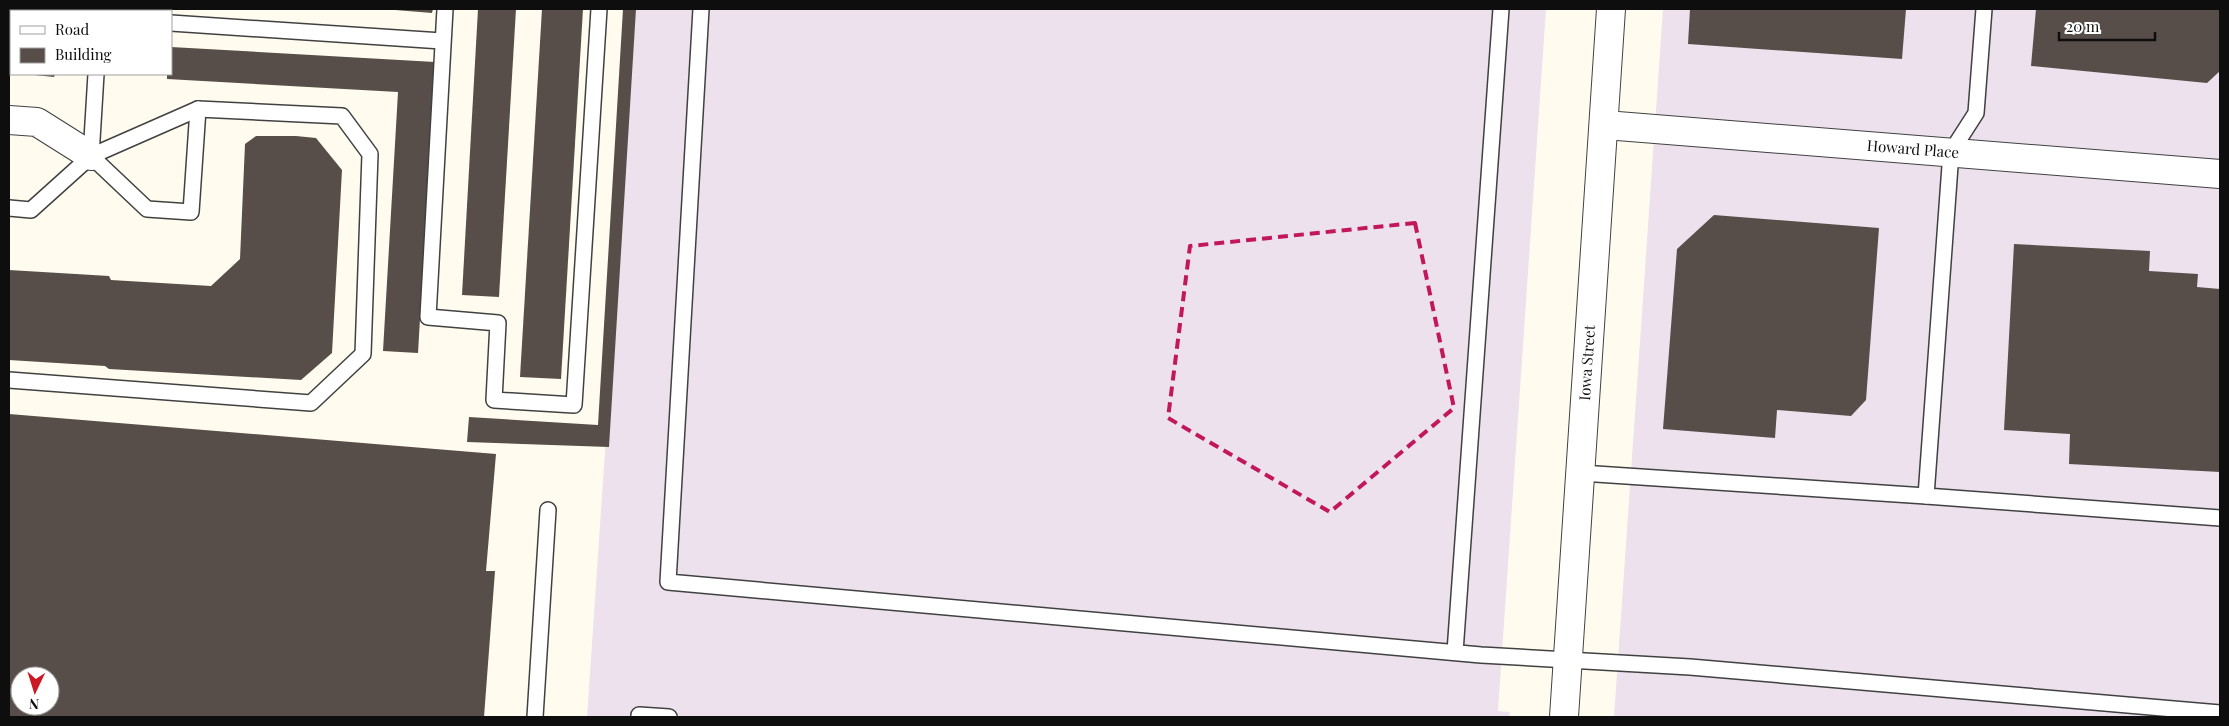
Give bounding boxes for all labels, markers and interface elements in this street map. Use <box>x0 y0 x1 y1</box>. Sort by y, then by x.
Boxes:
legend <box>10 10 172 75</box>
scale bar <box>2059 10 2155 42</box>
text: 20 m <box>2066 16 2100 36</box>
text: Road <box>55 19 89 39</box>
text: Building <box>55 44 112 64</box>
street label: Howard Place <box>1866 135 1960 162</box>
street label: Iowa Street <box>1574 324 1599 401</box>
north arrow <box>10 666 60 716</box>
text: N <box>28 695 40 714</box>

